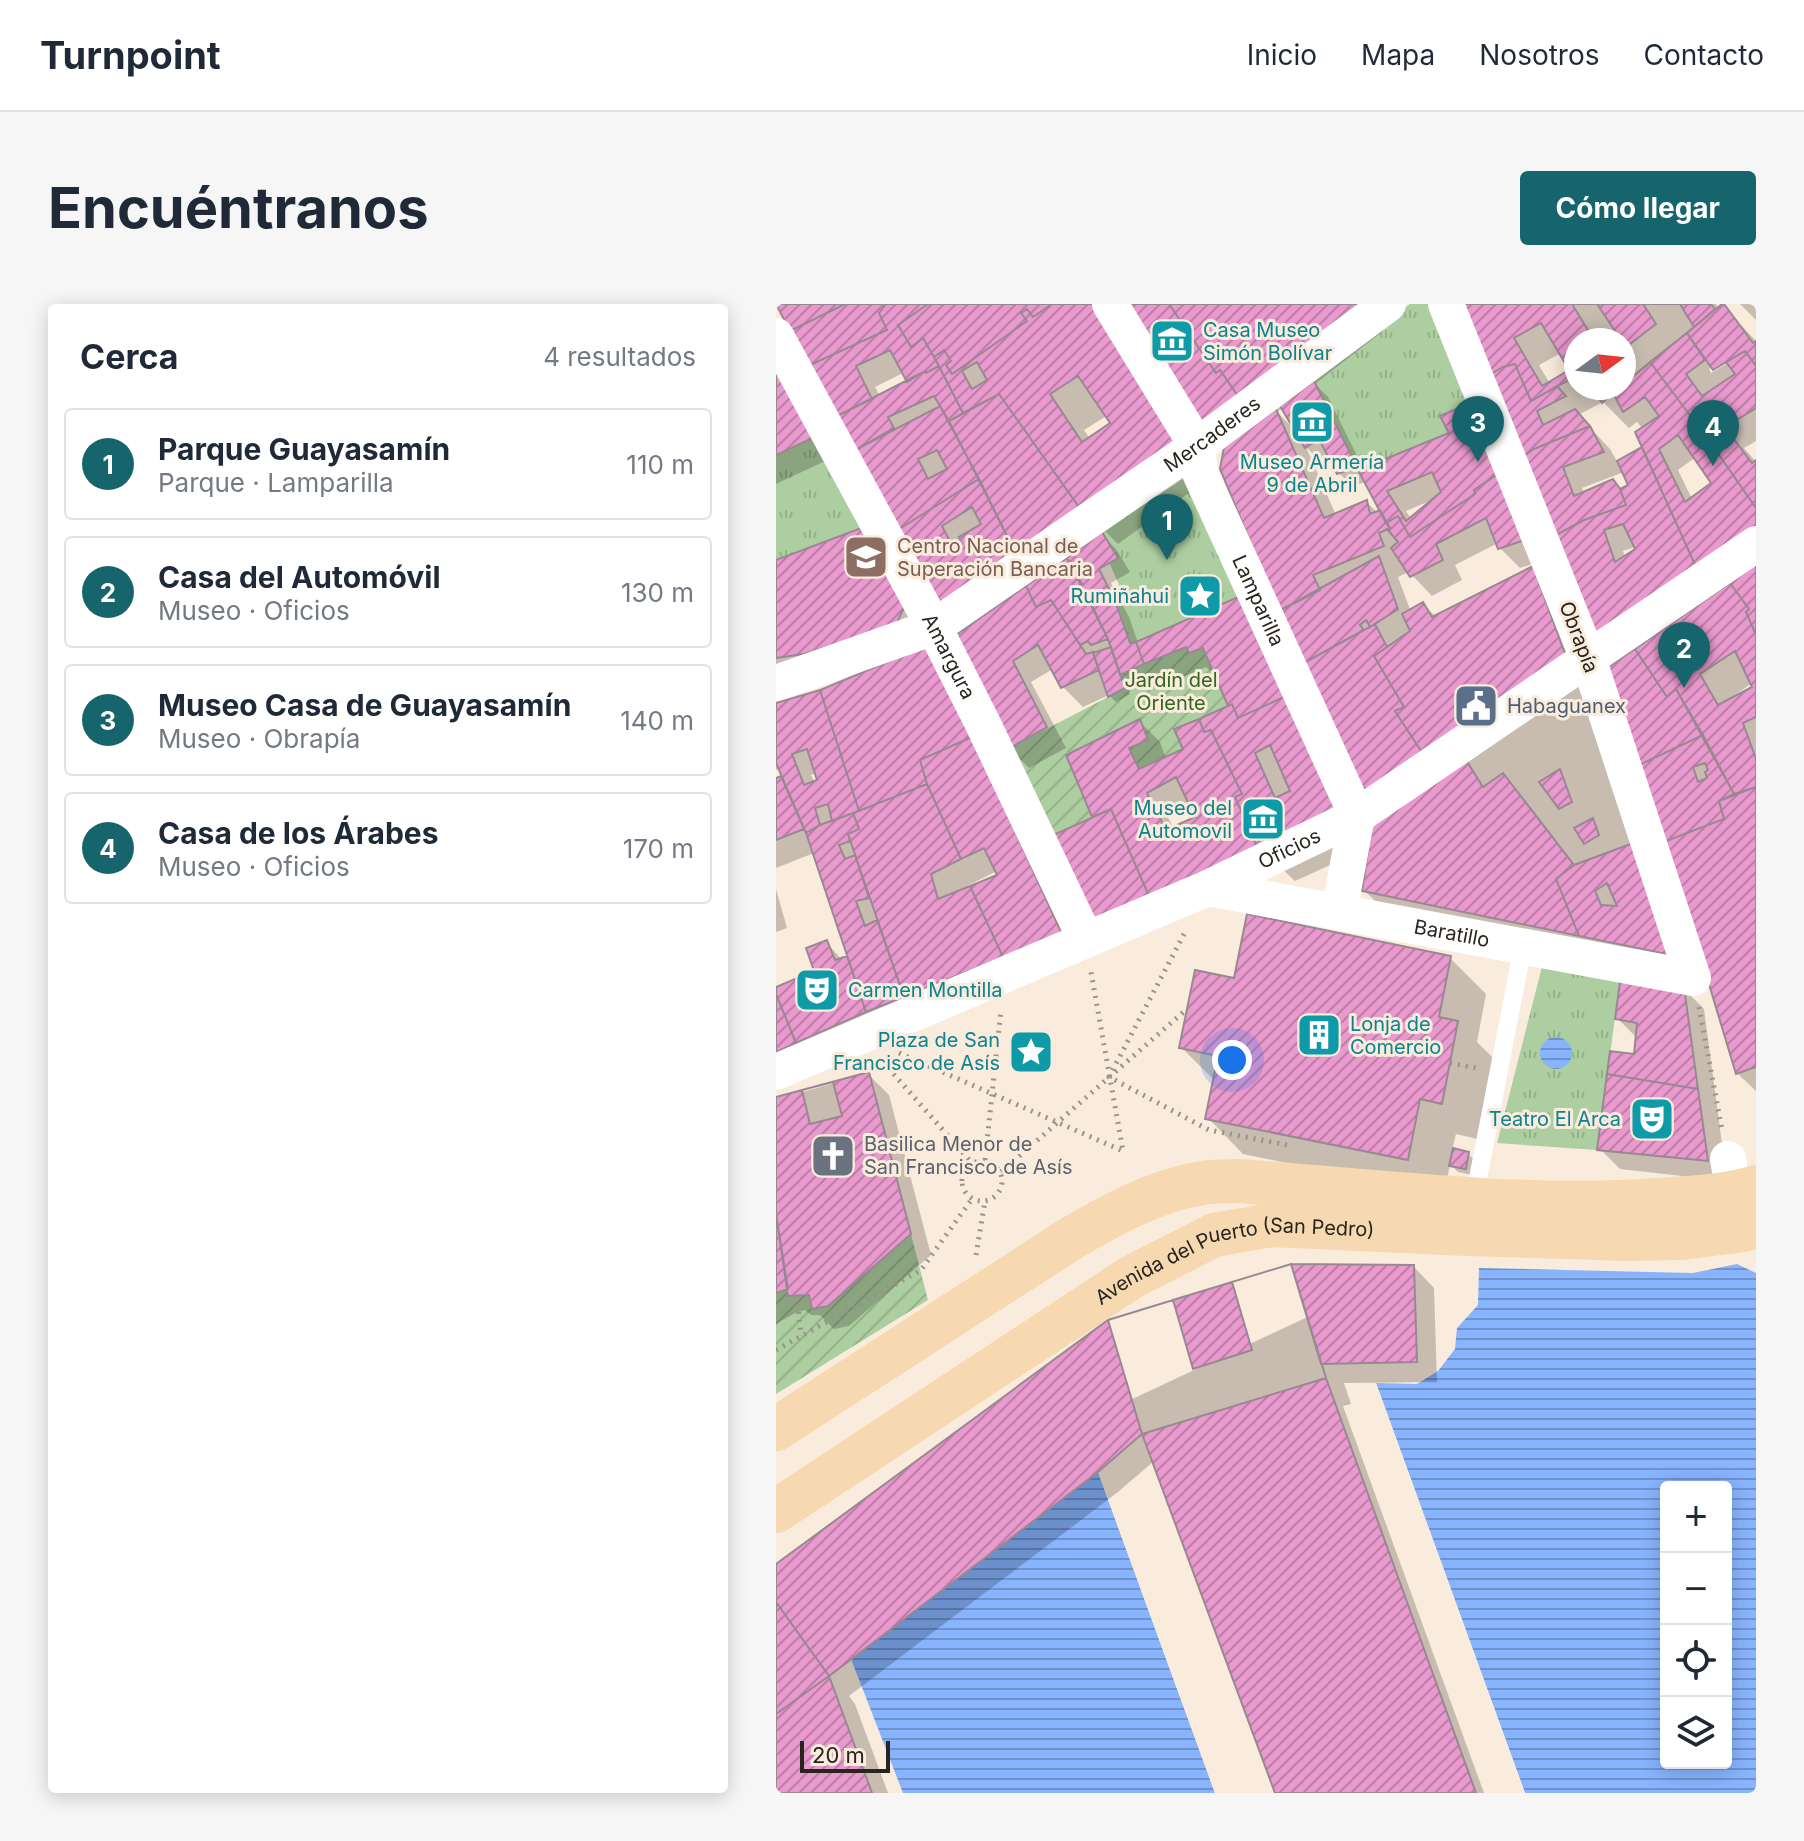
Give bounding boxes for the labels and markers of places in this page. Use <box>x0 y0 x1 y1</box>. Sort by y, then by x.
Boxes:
museum icon: Casa Museo Simón Bolívar <box>1148 317 1196 365</box>
place label: Casa Museo Simón Bolívar <box>1203 318 1333 365</box>
pin: 3 <box>1452 396 1504 462</box>
museum icon: Museo Armería 9 de Abril <box>1288 398 1336 446</box>
pin: 4 <box>1687 400 1739 466</box>
place label: Museo Armería 9 de Abril <box>1240 450 1384 497</box>
pin: 1 <box>1141 494 1193 560</box>
school or university icon: Centro Nacional de Superación Bancaria <box>842 533 890 581</box>
place label: Centro Nacional de Superación Bancaria <box>897 534 1093 581</box>
place icon: Rumiñahui <box>1176 572 1224 620</box>
place label: Rumiñahui <box>1070 584 1169 608</box>
pin: 2 <box>1658 622 1710 688</box>
public building icon: Habaguanex <box>1452 682 1500 730</box>
place label: Habaguanex <box>1507 694 1626 718</box>
museum icon: Museo del Automovil <box>1239 795 1287 843</box>
place label: Museo del Automovil <box>1134 796 1232 843</box>
theatre icon: Carmen Montilla <box>793 966 841 1014</box>
place label: Carmen Montilla <box>848 978 1002 1002</box>
building icon: Lonja de Comercio <box>1295 1011 1343 1059</box>
place label: Lonja de Comercio <box>1350 1012 1441 1059</box>
place label: Plaza de San Francisco de Asís <box>833 1028 1000 1075</box>
place icon: Plaza de San Francisco de Asís <box>1007 1028 1055 1076</box>
theatre icon: Teatro El Arca <box>1628 1095 1676 1143</box>
place label: Teatro El Arca <box>1489 1107 1621 1131</box>
church icon: Basilica Menor de San Francisco de Asís <box>809 1132 857 1180</box>
place label: Basilica Menor de San Francisco de Asís <box>864 1132 1072 1179</box>

